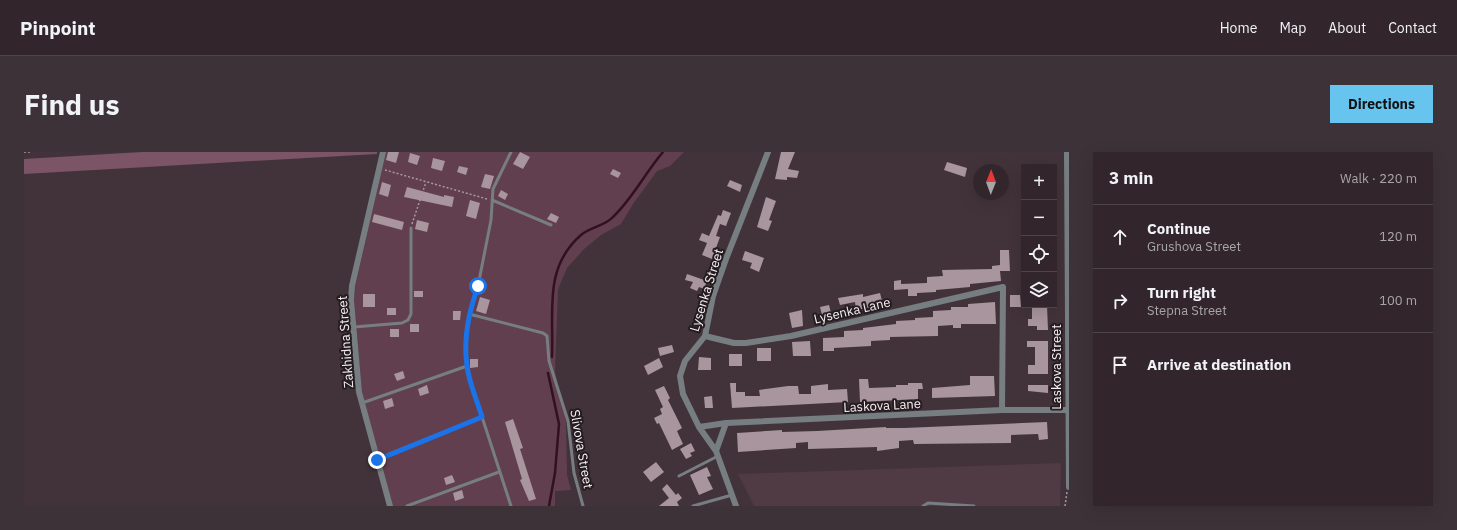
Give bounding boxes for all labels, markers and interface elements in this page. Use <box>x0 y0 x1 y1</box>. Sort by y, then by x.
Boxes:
text: Pinpoint <box>20 16 96 40</box>
text: Home <box>1220 19 1257 37</box>
text: Map <box>1279 19 1306 37</box>
text: About <box>1328 19 1366 37</box>
text: Contact <box>1388 19 1437 37</box>
button: Directions <box>1330 85 1433 123</box>
text: Find us <box>24 86 120 123</box>
north arrow <box>973 164 1009 200</box>
map controls <box>1021 164 1057 308</box>
button: + <box>1021 164 1057 200</box>
text: 3 min <box>1109 167 1153 189</box>
text: Walk · 220 m <box>1340 170 1417 187</box>
button: − <box>1021 200 1057 236</box>
text: Continue <box>1147 219 1211 238</box>
icon: ahead <box>1109 226 1131 248</box>
text: 120 m <box>1379 228 1417 245</box>
button: locate <box>1021 236 1057 272</box>
text: Grushova Street <box>1147 238 1241 255</box>
street label: Lysenka Street <box>686 247 727 334</box>
button: layers <box>1021 272 1057 308</box>
route start <box>469 277 487 295</box>
text: Turn right <box>1147 283 1216 302</box>
icon: right <box>1109 290 1131 312</box>
text: 100 m <box>1379 292 1417 309</box>
street label: Lysenka Lane <box>812 293 892 328</box>
street label: Zakhidna Street <box>334 295 357 389</box>
text: Stepna Street <box>1147 302 1227 319</box>
street label: Laskova Street <box>1048 324 1065 410</box>
icon: arrive <box>1109 354 1131 376</box>
text: Arrive at destination <box>1147 355 1291 374</box>
street label: Laskova Lane <box>843 395 921 416</box>
street label: Slivova Street <box>566 408 597 490</box>
route end <box>368 451 386 469</box>

